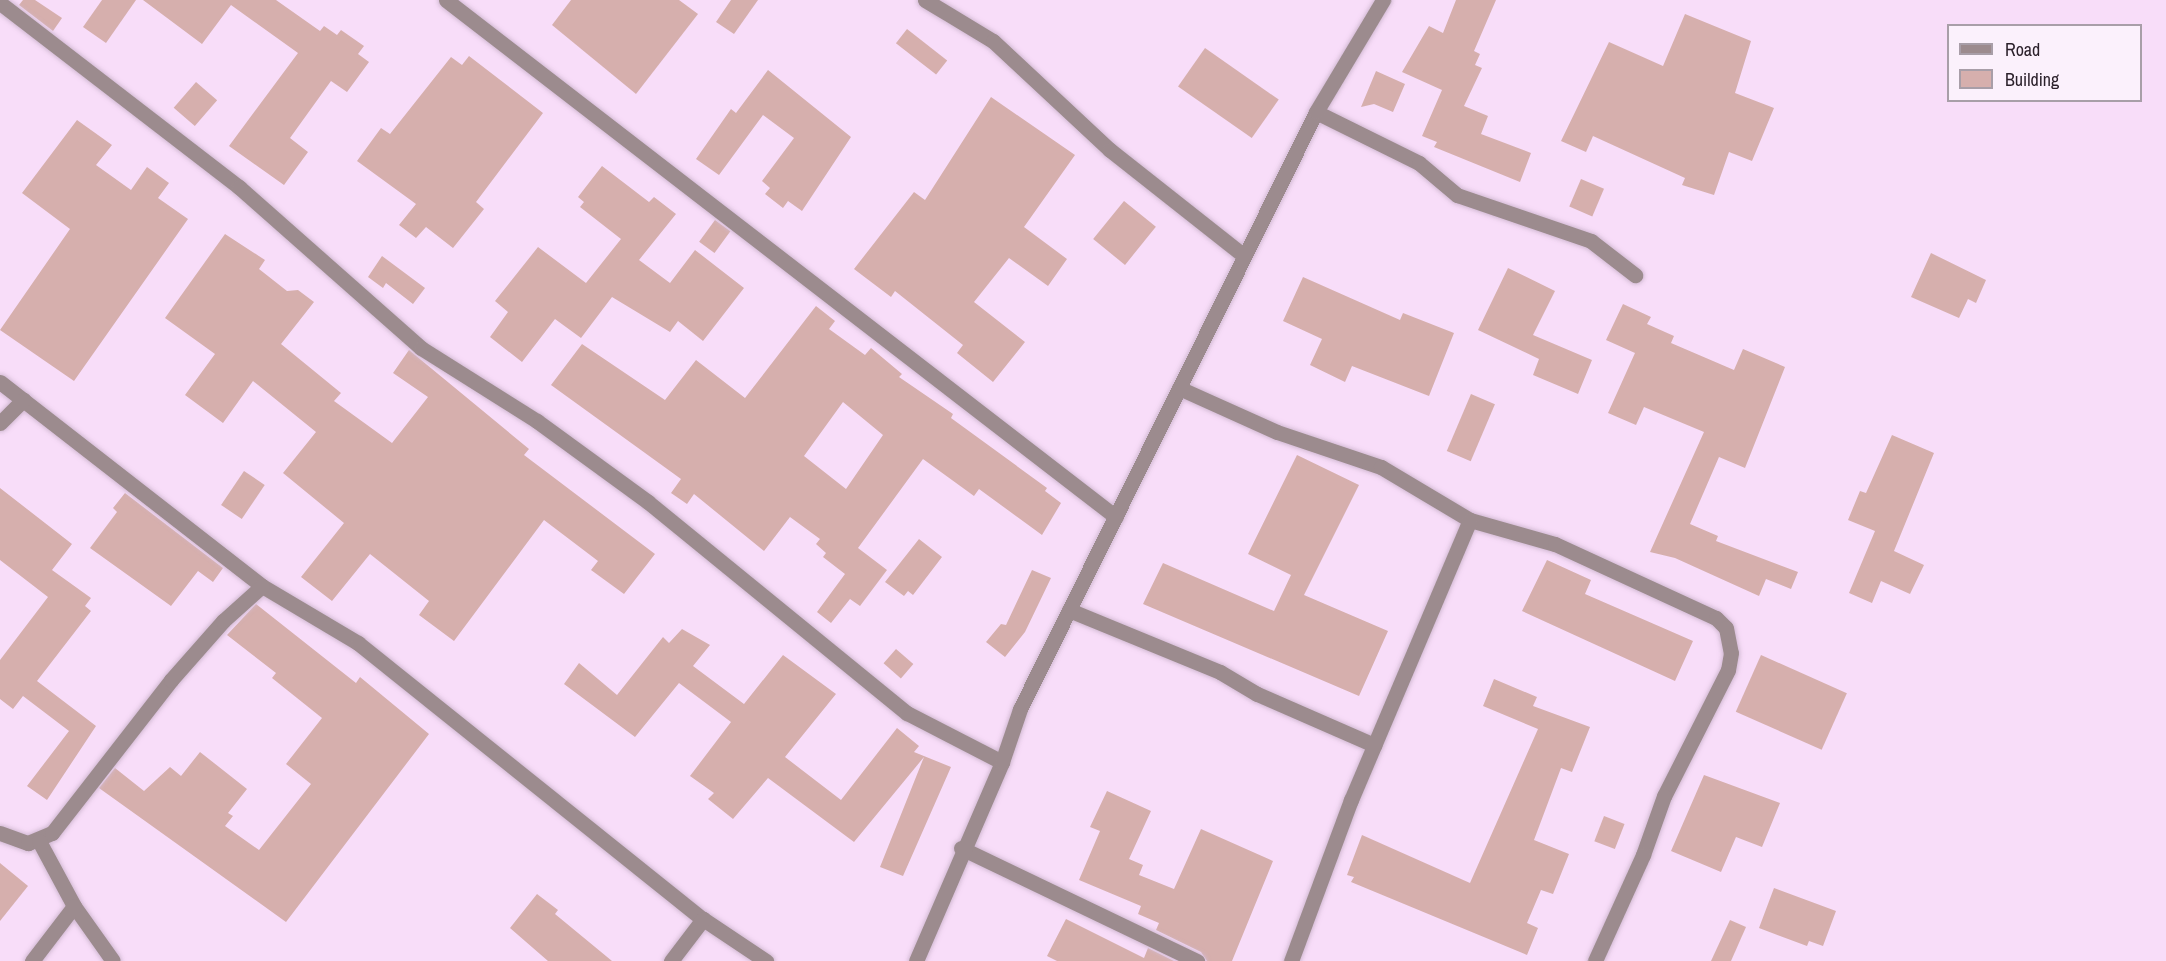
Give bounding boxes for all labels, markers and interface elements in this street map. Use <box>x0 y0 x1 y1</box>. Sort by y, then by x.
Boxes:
legend <box>1947 24 2142 102</box>
text: Road <box>2005 37 2040 62</box>
text: Building <box>2005 67 2059 92</box>

